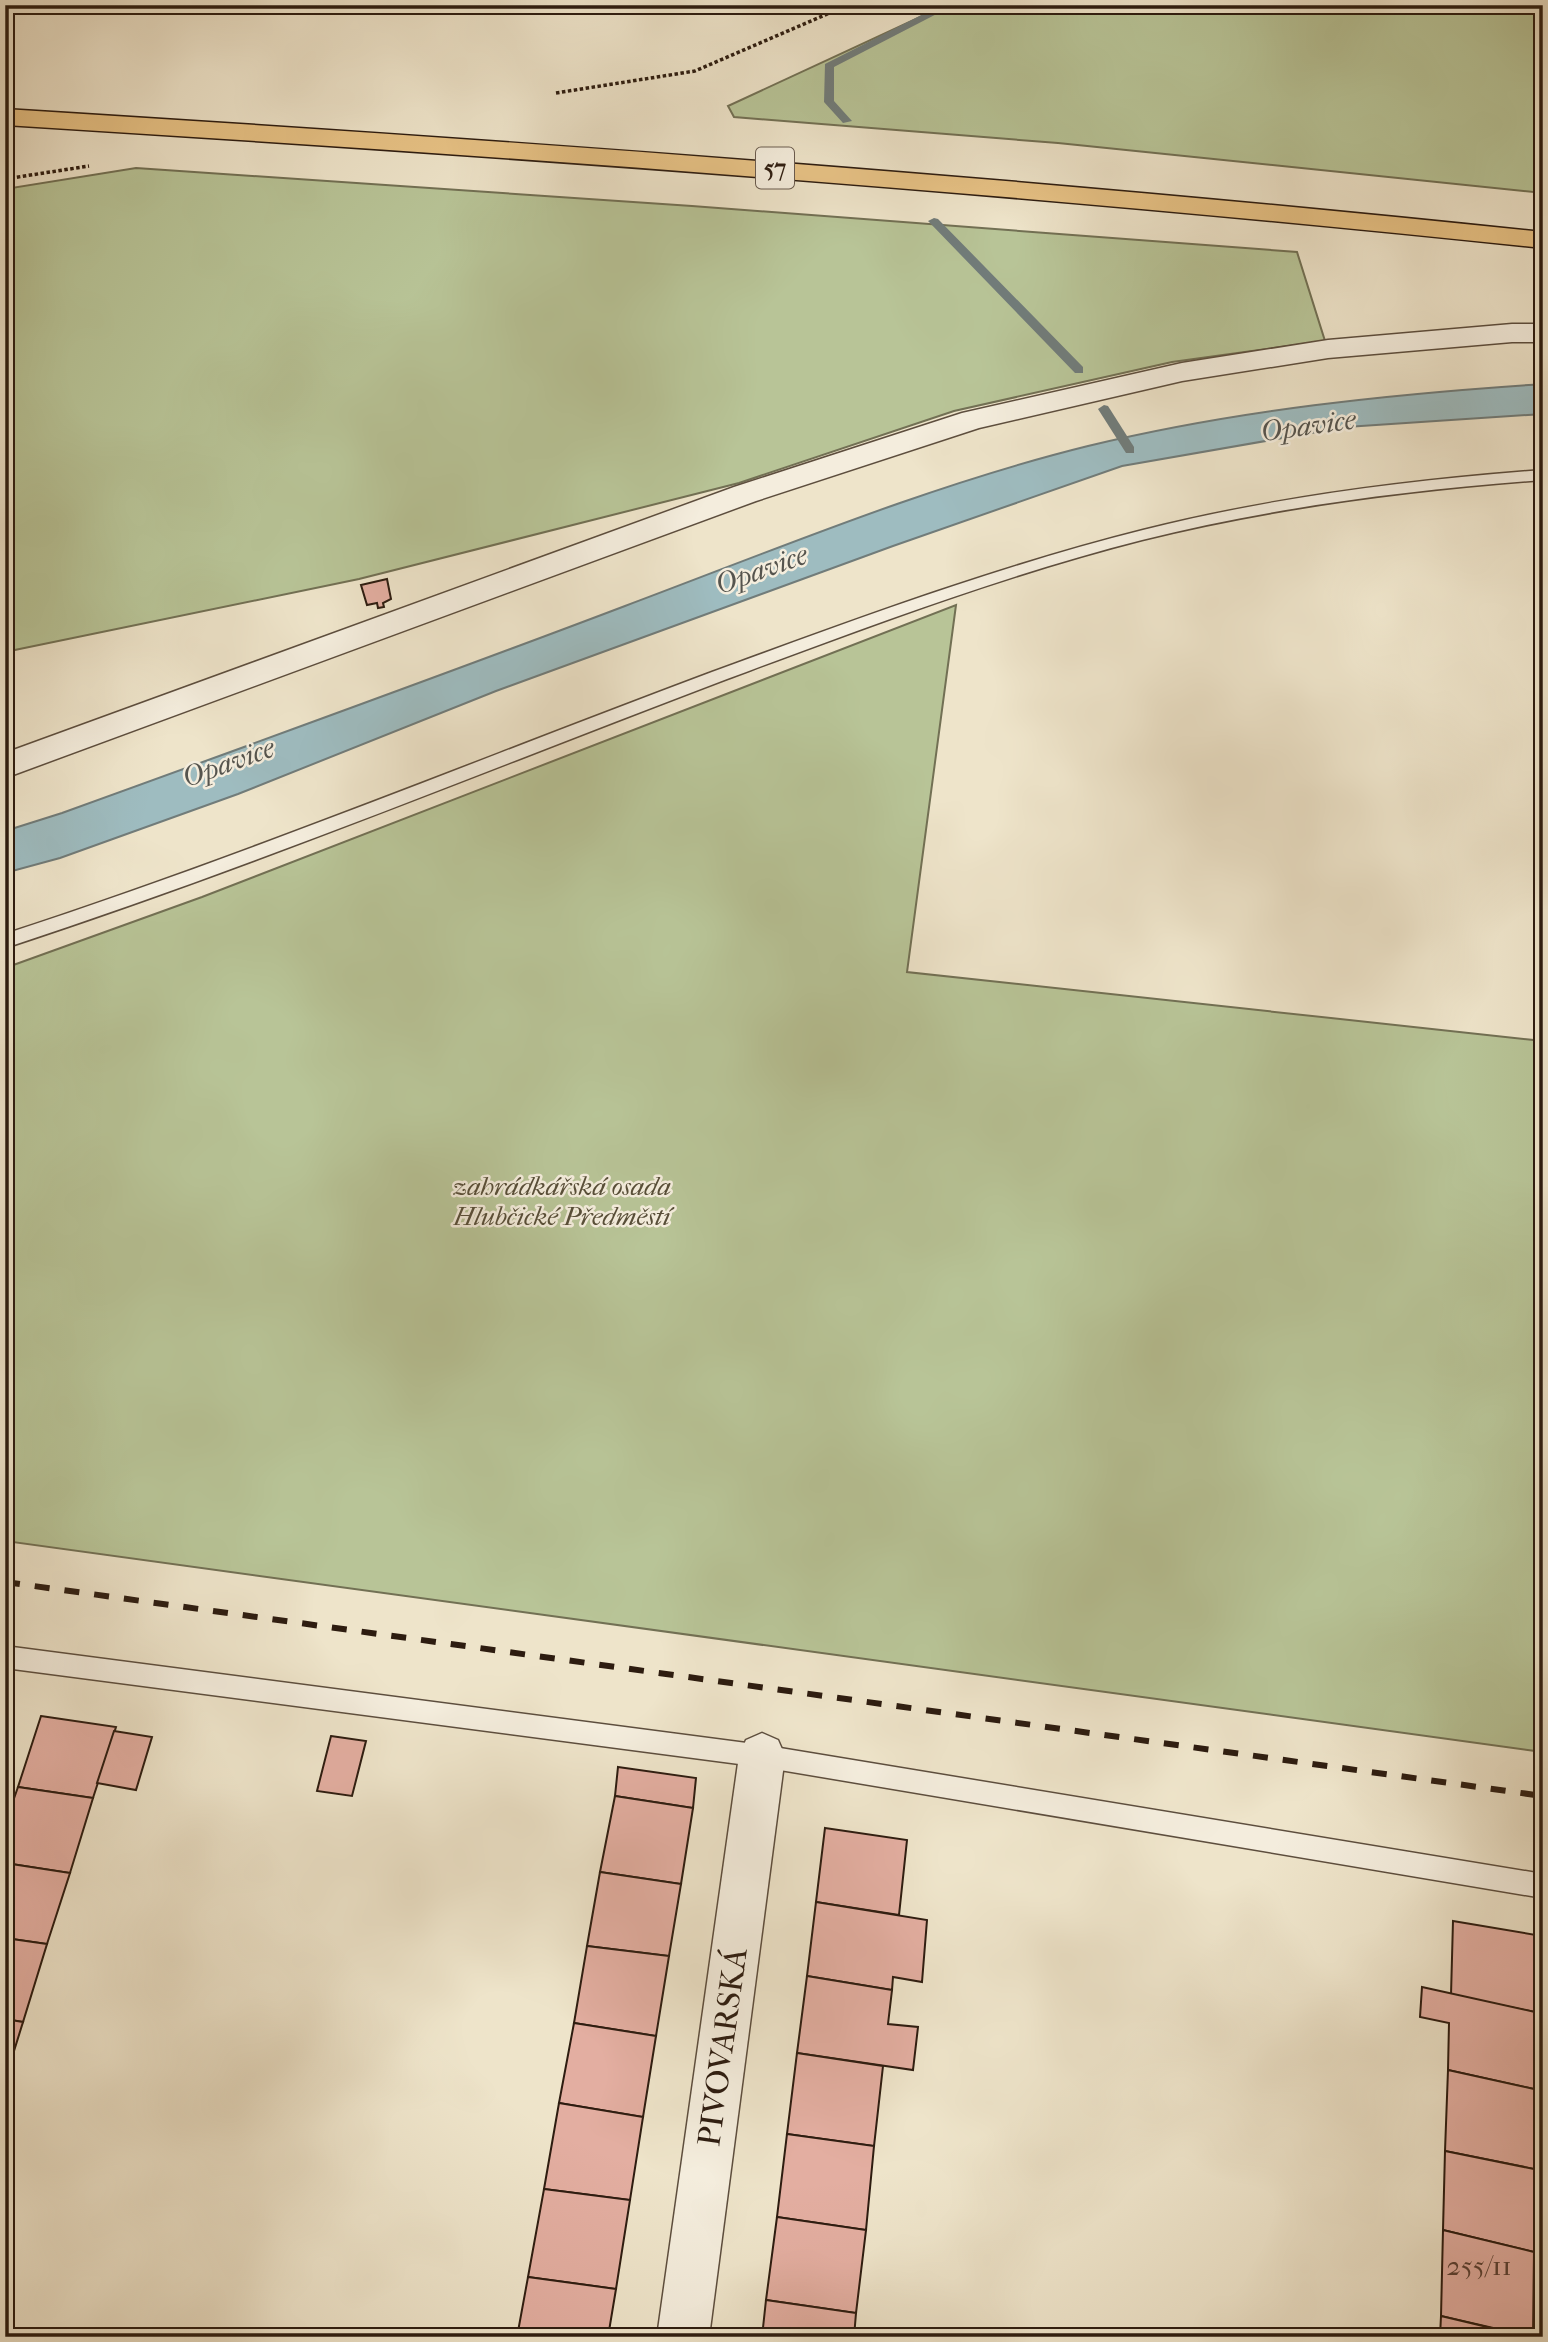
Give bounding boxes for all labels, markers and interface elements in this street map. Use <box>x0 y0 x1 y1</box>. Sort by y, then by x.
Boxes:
road number: 57 <box>756 148 794 188</box>
water label: Opavice <box>1258 402 1358 448</box>
water label: Opavice <box>711 537 812 601</box>
water label: Opavice <box>178 730 279 794</box>
park label: zahrádkářská osada Hlubčické Předměstí <box>453 1171 675 1232</box>
street label: PIVOVARSKÁ <box>690 1945 755 2149</box>
house number: 255/11 <box>1446 2249 1512 2282</box>

